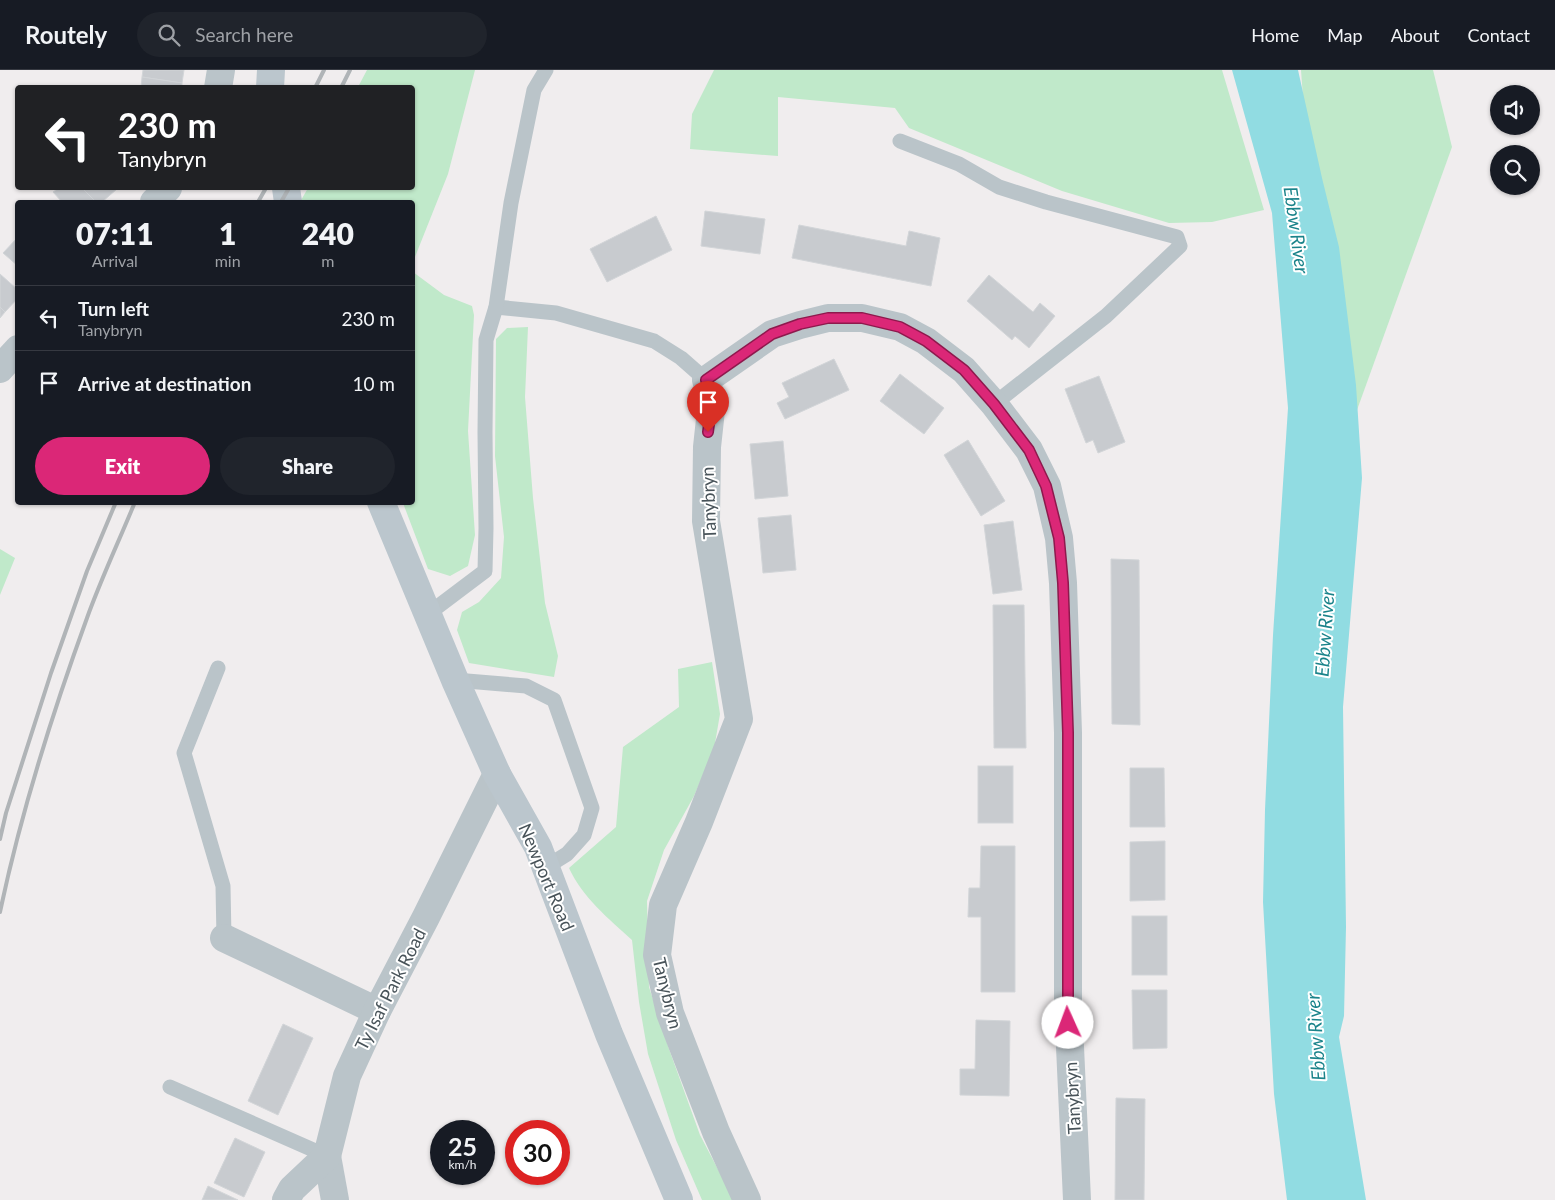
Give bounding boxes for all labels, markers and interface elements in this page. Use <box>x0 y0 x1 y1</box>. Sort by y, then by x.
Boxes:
search box <box>137 12 487 57</box>
text: Routely <box>25 20 107 49</box>
icon: search <box>155 21 183 49</box>
text: Search here <box>195 23 293 46</box>
text: Home <box>1251 24 1299 46</box>
text: Map <box>1327 24 1363 46</box>
text: About <box>1391 24 1440 46</box>
text: Contact <box>1468 24 1530 46</box>
map controls <box>1490 85 1540 195</box>
button: sound <box>1490 85 1540 135</box>
text: 230 m <box>118 103 217 145</box>
icon: left <box>35 105 100 170</box>
text: Tanybryn <box>118 145 207 172</box>
button: search <box>1490 145 1540 195</box>
water label: Ebbw River <box>1280 185 1315 276</box>
text: 07:11 <box>76 215 154 251</box>
text: 1 <box>219 215 236 251</box>
text: 240 <box>302 215 354 251</box>
text: Arrival <box>92 251 138 270</box>
text: min <box>215 251 241 270</box>
text: m <box>321 251 334 270</box>
text: Turn left <box>78 297 149 320</box>
icon: left <box>35 304 63 332</box>
text: 230 m <box>341 307 395 330</box>
text: Tanybryn <box>78 320 143 339</box>
icon: arrive <box>35 369 63 397</box>
text: Arrive at destination <box>78 372 251 395</box>
text: 10 m <box>352 372 395 395</box>
pin <box>687 381 729 432</box>
icon: arrive <box>694 388 722 416</box>
button: Exit <box>35 437 210 495</box>
button: Share <box>220 437 395 495</box>
street label: Tanybryn <box>696 466 720 540</box>
water label: Ebbw River <box>1309 588 1339 678</box>
street label: Newport Road <box>514 820 580 934</box>
street label: Ty Isaf Park Road <box>350 924 430 1054</box>
street label: Tanybryn <box>649 955 687 1031</box>
water label: Ebbw River <box>1300 992 1330 1082</box>
position arrow <box>1041 996 1093 1048</box>
street label: Tanybryn <box>1059 1061 1085 1135</box>
speed limit sign: 30 <box>505 1120 570 1185</box>
text: 25 <box>448 1131 477 1161</box>
text: km/h <box>448 1157 477 1172</box>

